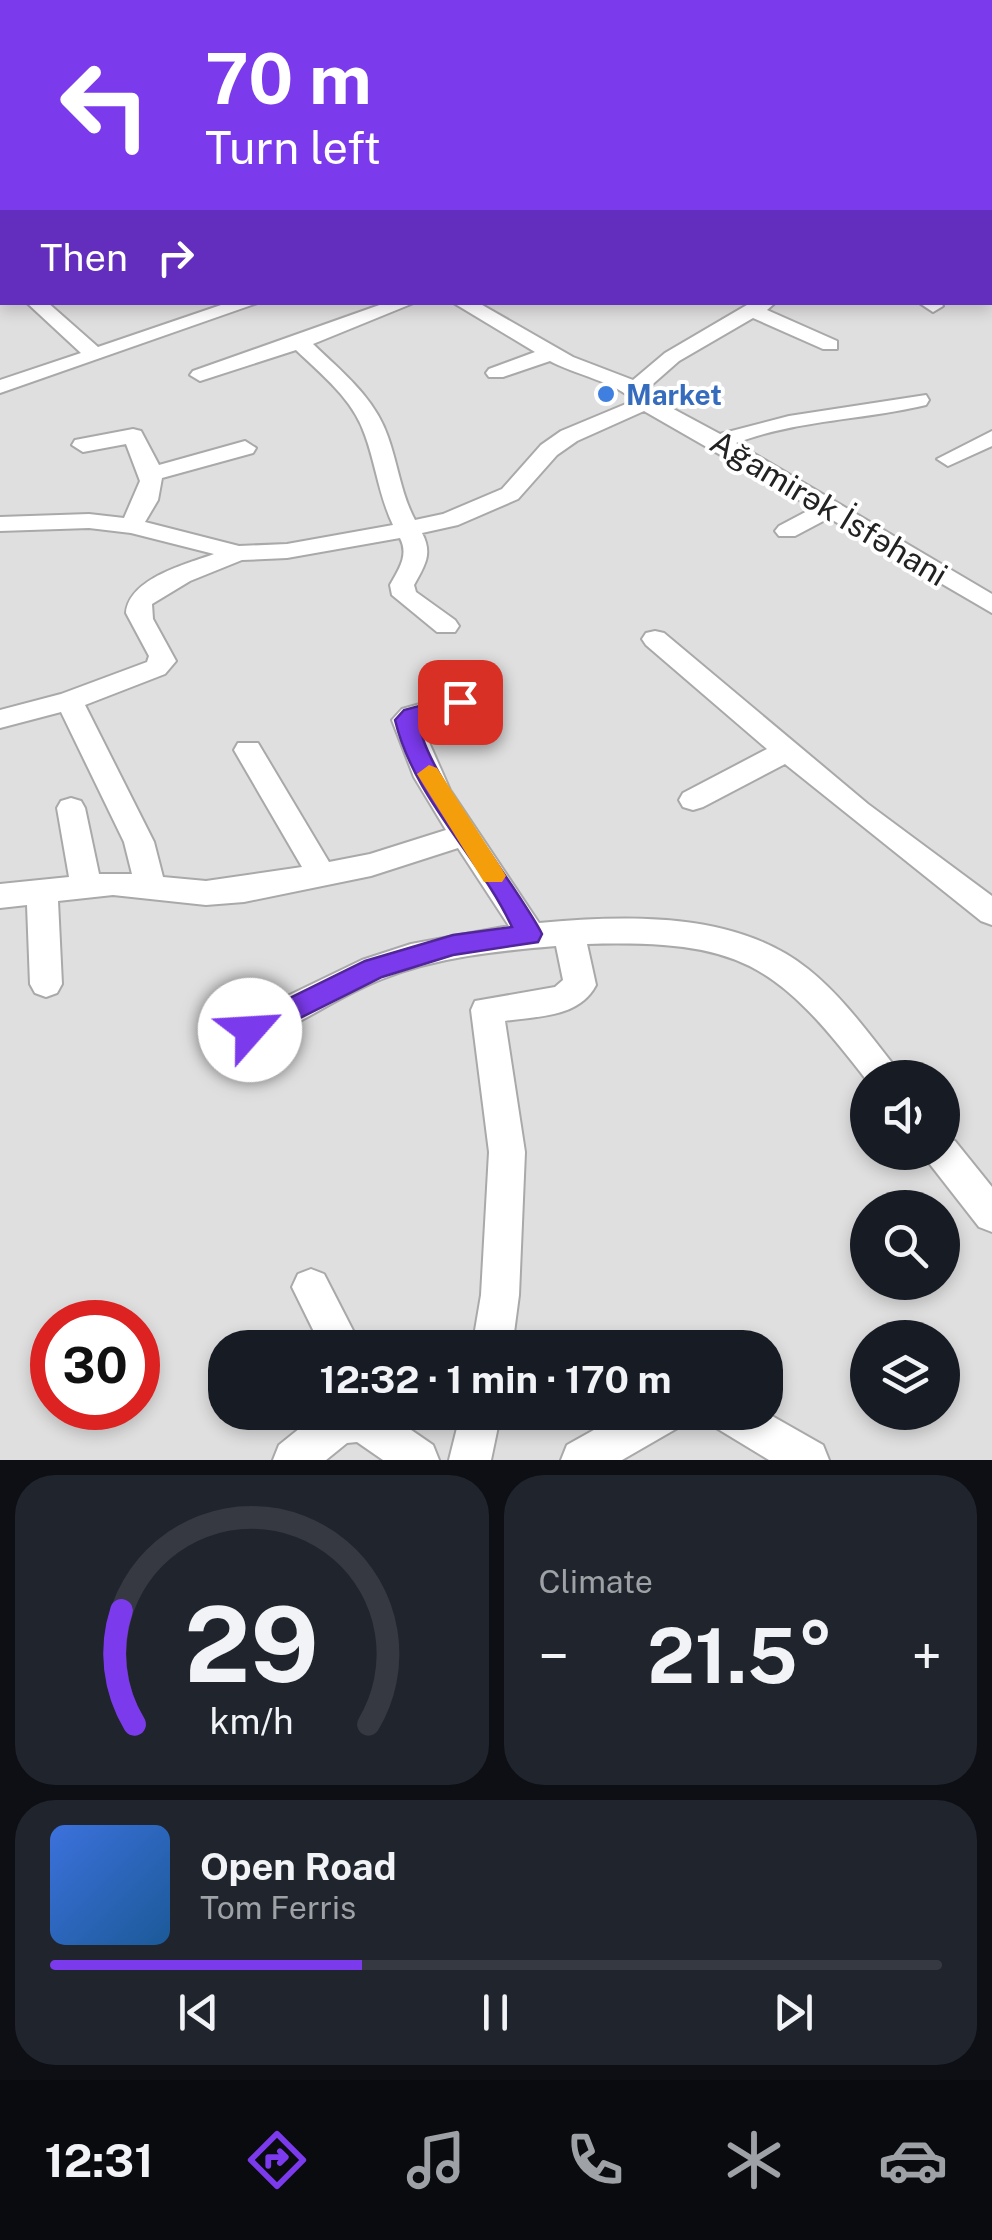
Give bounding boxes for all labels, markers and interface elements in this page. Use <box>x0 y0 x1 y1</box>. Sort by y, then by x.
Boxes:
text: 70 m <box>205 37 372 120</box>
icon: left <box>40 40 170 170</box>
text: Turn left <box>205 121 381 174</box>
icon: right <box>148 230 203 285</box>
text: Then <box>40 235 128 280</box>
place label: Market <box>626 378 722 411</box>
marker: Market <box>595 383 617 405</box>
street label: Ağamirək İsfəhani <box>704 423 954 593</box>
pin <box>418 660 503 745</box>
icon: arrive <box>433 675 488 730</box>
position arrow <box>198 978 302 1082</box>
map controls <box>850 1060 960 1430</box>
button: sound <box>850 1060 960 1170</box>
button: search <box>850 1190 960 1300</box>
speed limit sign: 30 <box>30 1300 160 1430</box>
button: layers <box>850 1320 960 1430</box>
text: 12:32 · 1 min · 170 m <box>319 1357 672 1402</box>
text: Climate <box>539 1563 653 1600</box>
text: 29 <box>184 1583 319 1705</box>
text: 21.5° <box>647 1612 833 1700</box>
text: − <box>539 1624 569 1688</box>
text: + <box>912 1624 942 1688</box>
text: km/h <box>210 1700 294 1742</box>
text: Open Road <box>200 1844 397 1889</box>
text: Tom Ferris <box>200 1889 356 1926</box>
icon: previous <box>171 1985 226 2040</box>
icon: pause <box>468 1985 523 2040</box>
icon: next <box>766 1985 821 2040</box>
icon: directions <box>242 2125 312 2195</box>
icon: music <box>401 2125 471 2195</box>
icon: phone <box>560 2125 630 2195</box>
icon: climate <box>719 2125 789 2195</box>
icon: car <box>878 2125 948 2195</box>
text: 12:31 <box>44 2134 154 2187</box>

